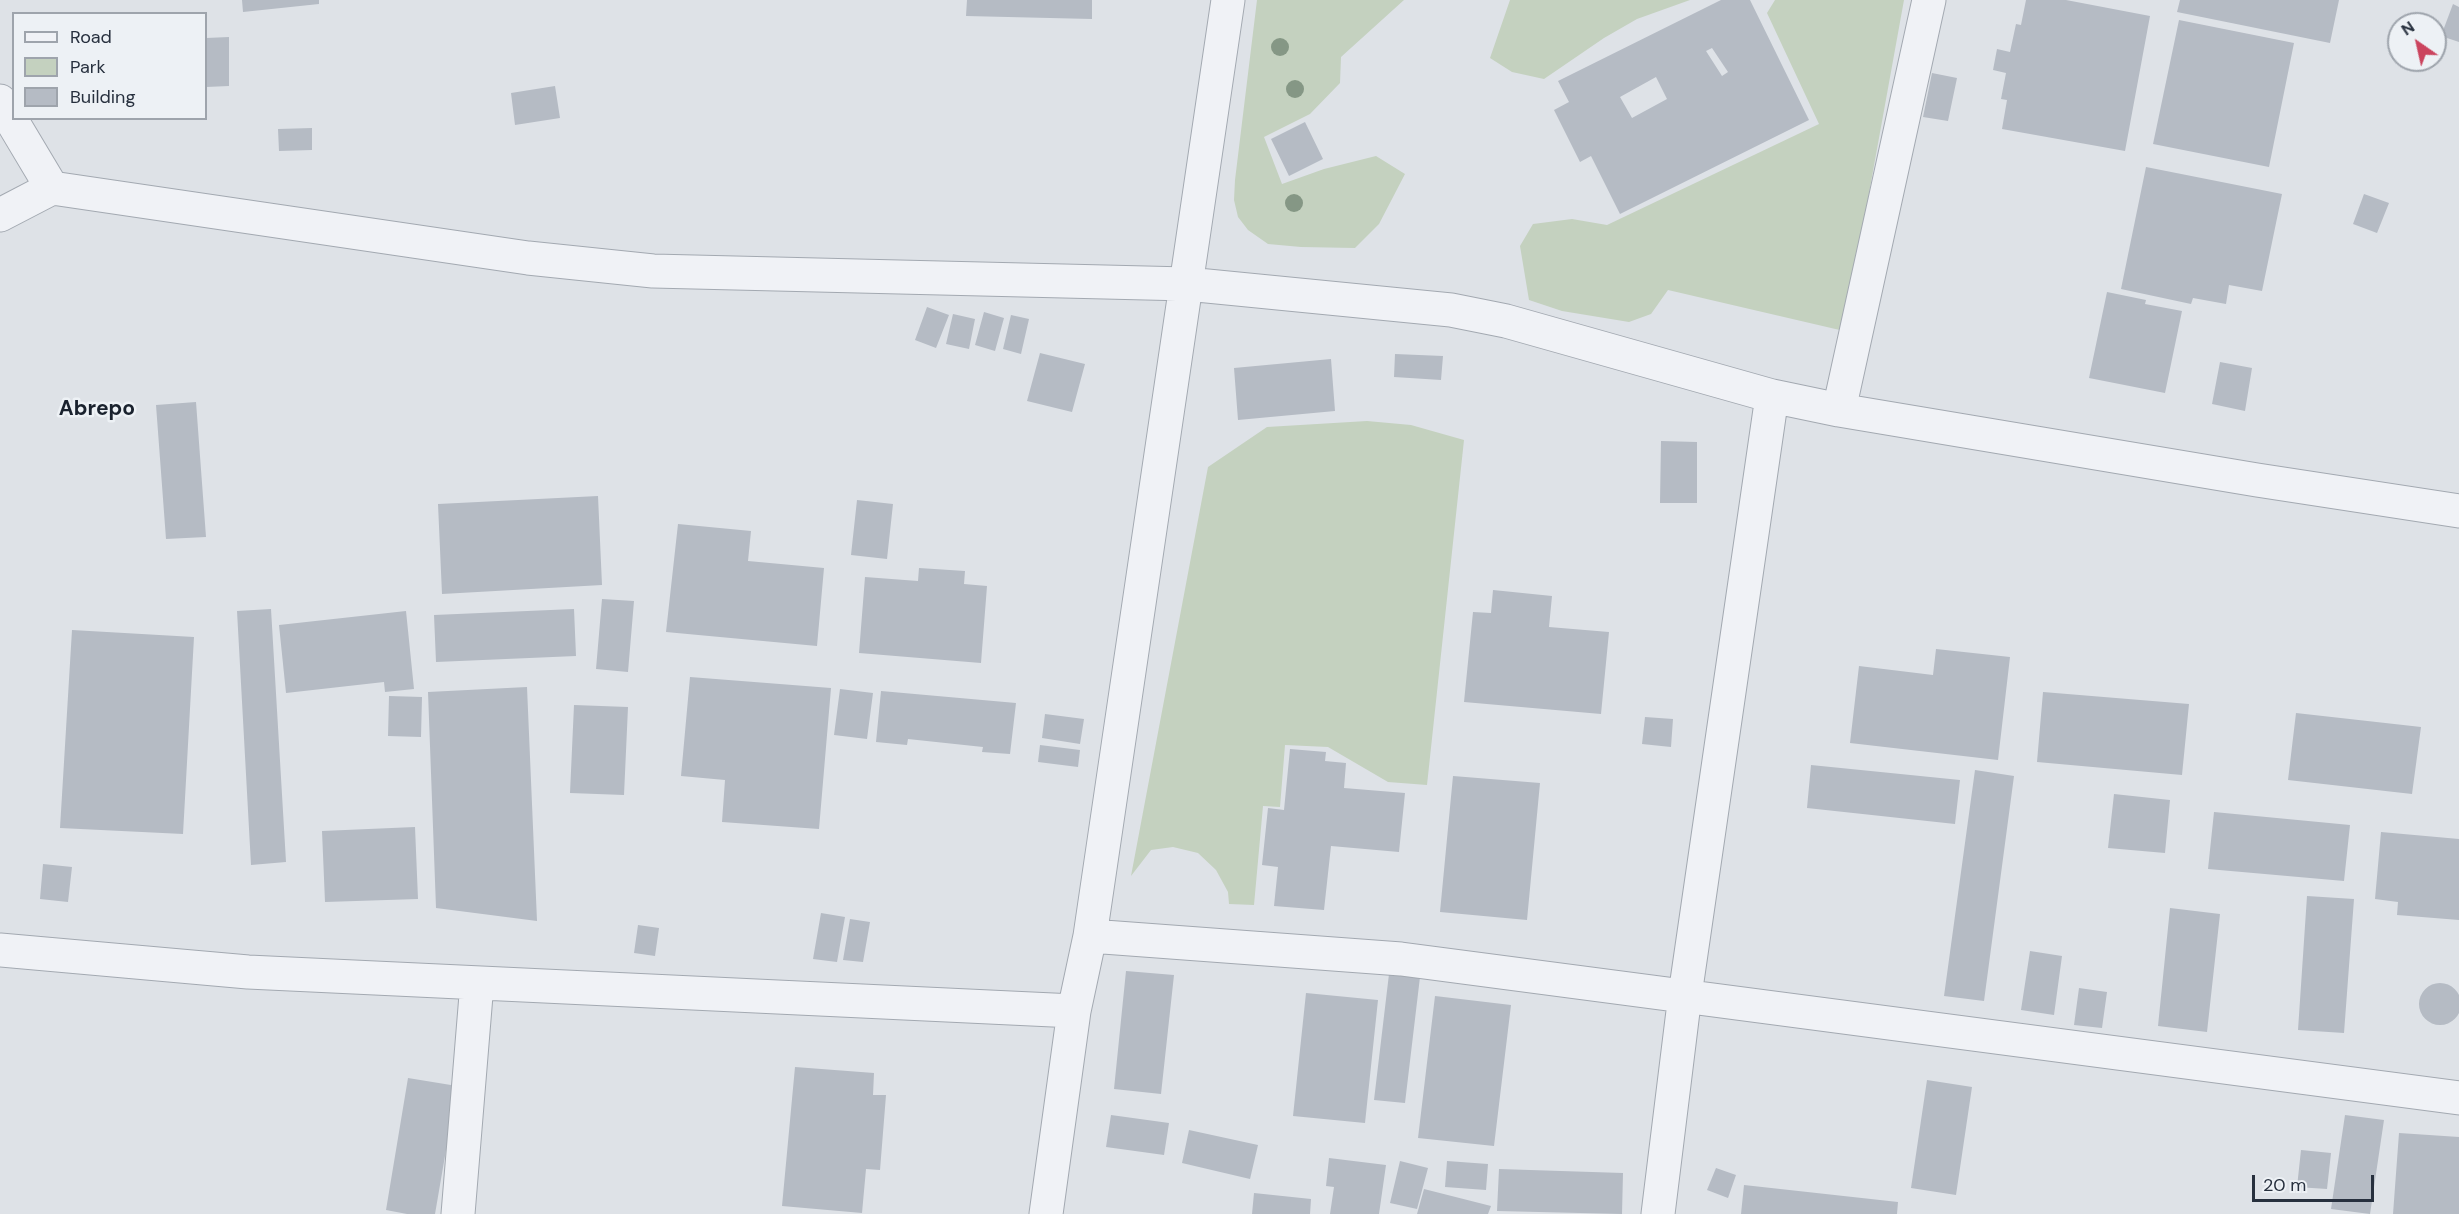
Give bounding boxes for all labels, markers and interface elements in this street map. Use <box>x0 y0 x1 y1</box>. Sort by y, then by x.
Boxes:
legend <box>12 12 207 120</box>
north arrow <box>2387 12 2447 72</box>
text: N <box>2397 16 2418 40</box>
text: Road <box>70 25 112 49</box>
text: Park <box>70 55 106 79</box>
text: Building <box>70 85 135 109</box>
district label: Abrepo <box>59 396 135 422</box>
scale bar <box>2255 1163 2376 1201</box>
text: 20 m <box>2263 1173 2306 1197</box>

